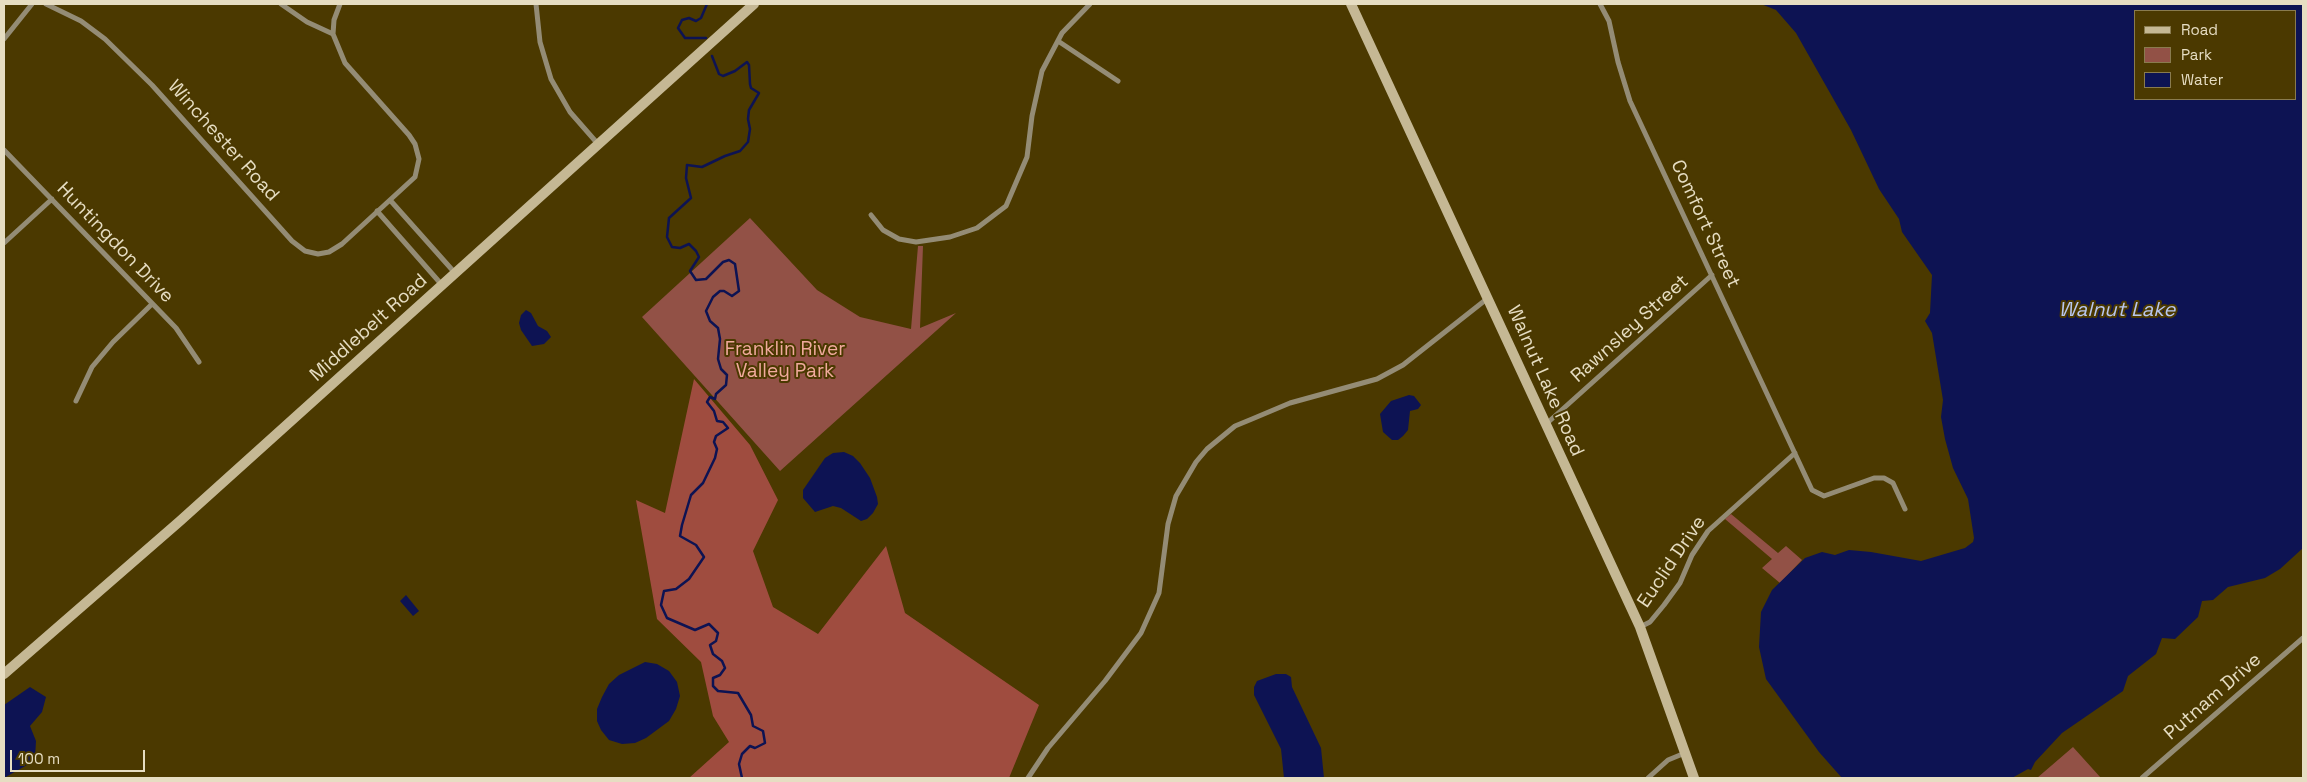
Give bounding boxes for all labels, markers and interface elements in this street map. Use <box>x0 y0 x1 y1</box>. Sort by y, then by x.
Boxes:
legend <box>2134 10 2297 100</box>
text: Road <box>2181 20 2218 39</box>
text: Park <box>2181 45 2212 64</box>
text: Water <box>2181 70 2223 89</box>
street label: Winchester Road <box>163 76 283 206</box>
street label: Comfort Street <box>1665 156 1745 292</box>
street label: Huntingdon Drive <box>52 178 178 308</box>
street label: Middlebelt Road <box>306 269 432 387</box>
street label: Rawnsley Street <box>1567 270 1693 388</box>
water label: Walnut Lake <box>2059 299 2175 323</box>
street label: Walnut Lake Road <box>1502 302 1588 460</box>
park label: Franklin River Valley Park <box>725 339 845 383</box>
street label: Euclid Drive <box>1633 512 1711 612</box>
street label: Putnam Drive <box>2160 649 2266 745</box>
scale bar <box>12 740 148 772</box>
text: 100 m <box>18 749 60 768</box>

